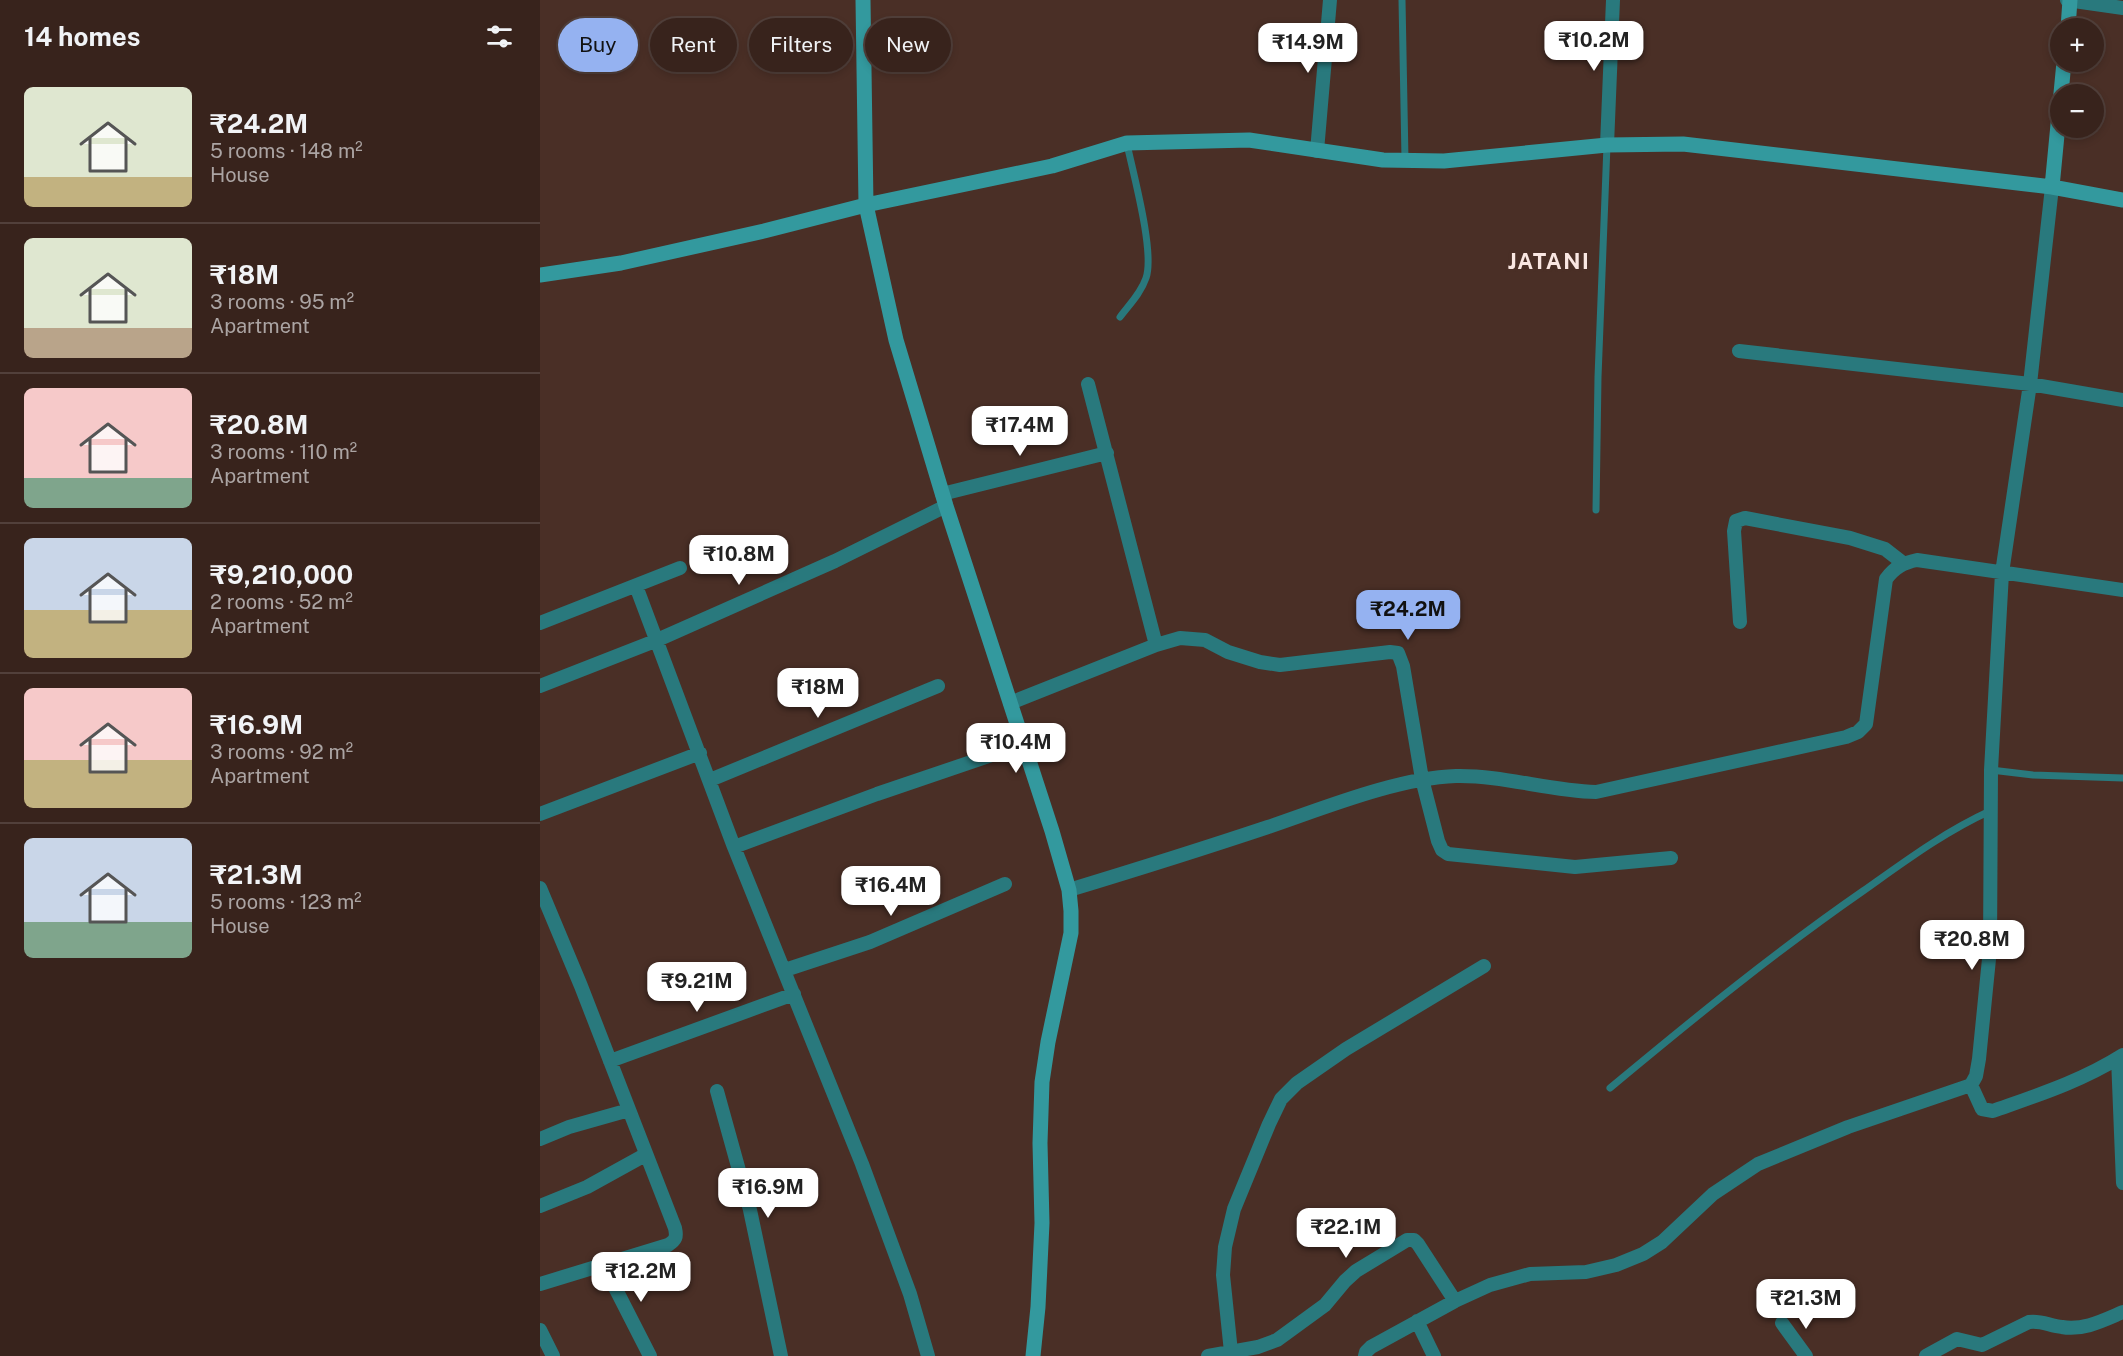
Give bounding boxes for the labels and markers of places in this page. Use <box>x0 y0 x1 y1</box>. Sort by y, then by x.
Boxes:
pin: ₹10.2M <box>1545 21 1643 72</box>
pin: ₹14.9M <box>1259 23 1357 74</box>
pin: ₹17.4M <box>971 406 1069 457</box>
pin: ₹10.8M <box>690 535 788 586</box>
pin: ₹24.2M <box>1359 590 1457 641</box>
pin: ₹18M <box>782 668 854 719</box>
pin: ₹10.4M <box>967 723 1065 774</box>
pin: ₹16.4M <box>842 866 940 917</box>
pin: ₹20.8M <box>1923 920 2021 971</box>
pin: ₹9.21M <box>648 962 746 1013</box>
pin: ₹16.9M <box>719 1168 817 1219</box>
pin: ₹22.1M <box>1297 1208 1395 1259</box>
pin: ₹12.2M <box>592 1252 690 1303</box>
pin: ₹21.3M <box>1757 1279 1855 1330</box>

